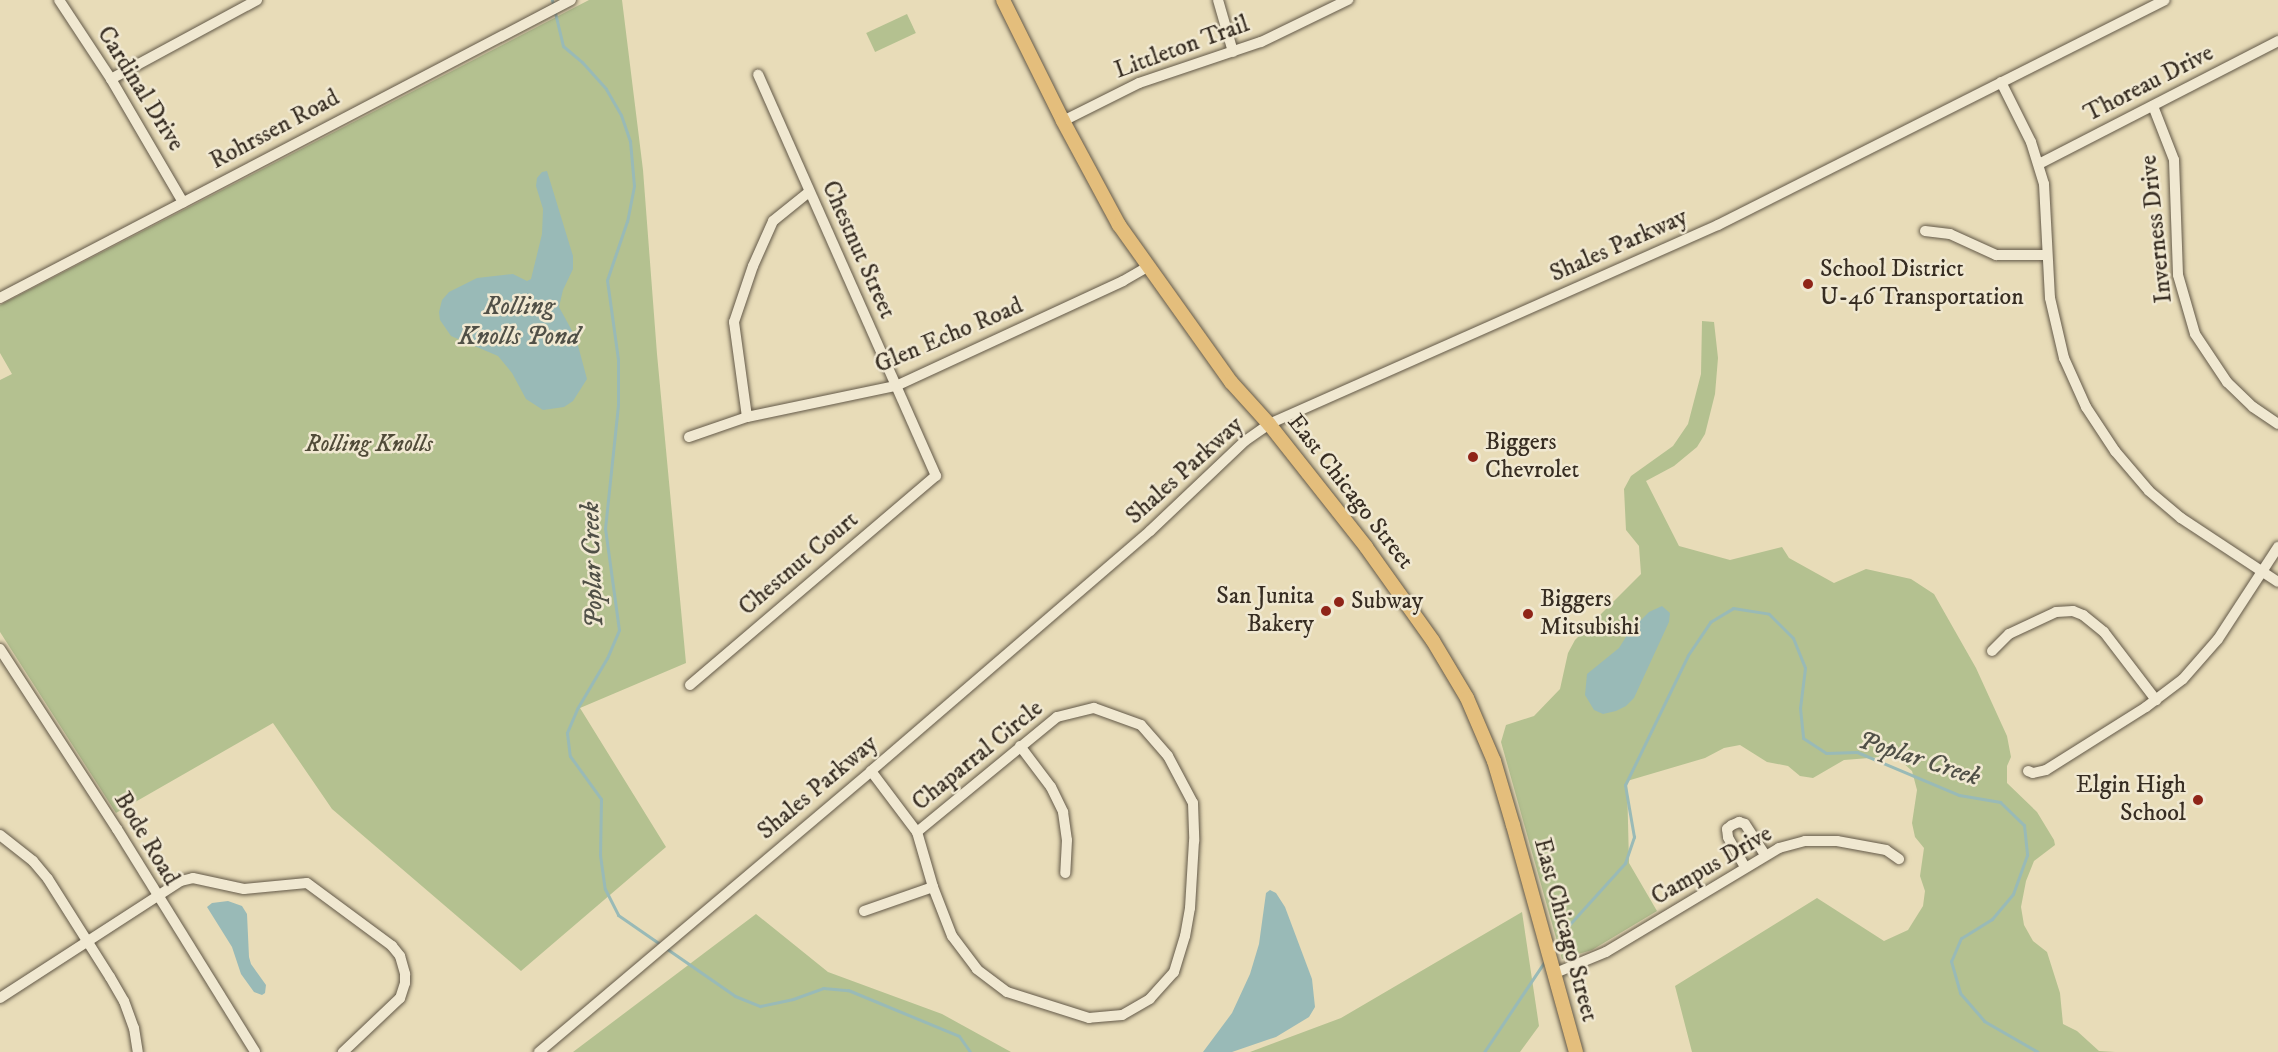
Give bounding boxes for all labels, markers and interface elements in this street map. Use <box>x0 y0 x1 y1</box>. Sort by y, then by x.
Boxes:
street label: Littleton Trail <box>1111 10 1253 86</box>
street label: Cardinal Drive <box>90 21 190 157</box>
street label: Thoreau Drive <box>2079 39 2219 129</box>
street label: Rohrssen Road <box>205 84 345 176</box>
street label: Inverness Drive <box>2135 154 2179 304</box>
street label: Chestnut Street <box>815 177 901 323</box>
street label: Shales Parkway <box>1546 203 1692 289</box>
place label: School District U-46 Transportation <box>1820 256 2024 312</box>
marker: School District U-46 Transportation <box>1801 277 1815 291</box>
water label: Rolling Knolls Pond <box>458 291 580 352</box>
street label: Glen Echo Road <box>871 292 1027 380</box>
street label: East Chicago Street <box>1281 409 1419 575</box>
street label: Shales Parkway <box>1121 411 1249 531</box>
place label: Biggers Chevrolet <box>1485 429 1579 485</box>
park label: Rolling Knolls <box>305 431 433 459</box>
marker: Biggers Chevrolet <box>1466 450 1480 464</box>
water label: Poplar Creek <box>575 501 611 629</box>
street label: Chestnut Court <box>734 506 864 622</box>
place label: San Junita Bakery <box>1216 583 1314 639</box>
place label: Biggers Mitsubishi <box>1540 586 1640 642</box>
place label: Subway <box>1351 588 1423 616</box>
marker: Subway <box>1332 595 1346 609</box>
marker: San Junita Bakery <box>1319 604 1333 618</box>
marker: Biggers Mitsubishi <box>1521 607 1535 621</box>
street label: Chaparral Circle <box>907 695 1049 817</box>
water label: Poplar Creek <box>1854 725 1984 793</box>
street label: Shales Parkway <box>752 730 884 846</box>
place label: Elgin High School <box>2076 772 2186 828</box>
street label: Bode Road <box>107 787 185 891</box>
marker: Elgin High School <box>2191 793 2205 807</box>
street label: Campus Drive <box>1647 820 1777 912</box>
street label: East Chicago Street <box>1527 835 1603 1025</box>

